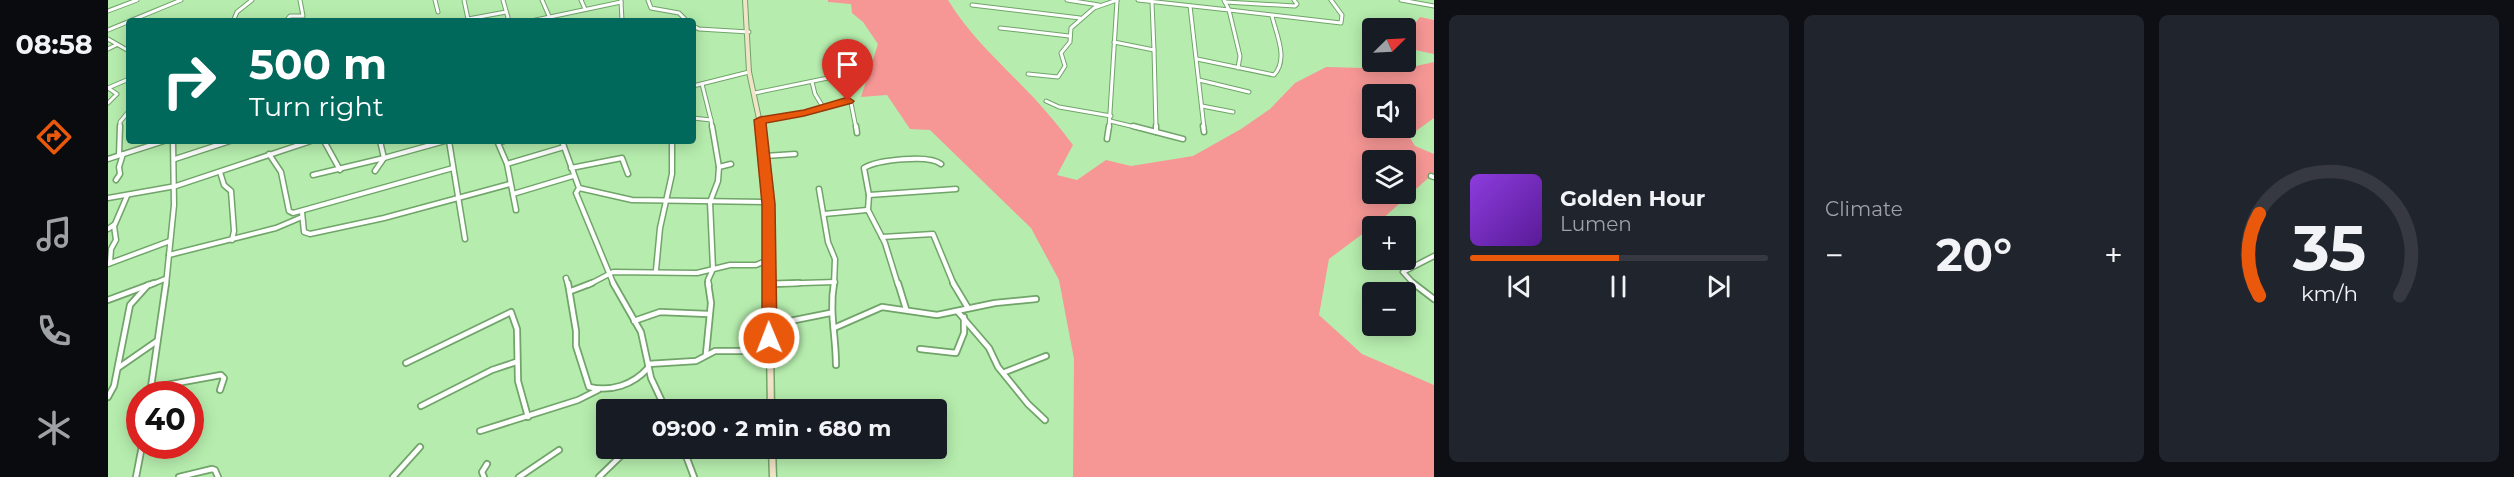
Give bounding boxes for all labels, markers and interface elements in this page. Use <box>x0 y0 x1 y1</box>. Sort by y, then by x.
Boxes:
north arrow <box>1362 18 1416 72</box>
map controls <box>1362 18 1416 336</box>
text: 08:58 <box>15 28 93 61</box>
text: 500 m <box>249 38 387 90</box>
pin <box>822 39 873 101</box>
icon: right <box>150 42 228 120</box>
icon: arrive <box>831 48 864 81</box>
button: sound <box>1362 84 1416 138</box>
text: Turn right <box>249 90 384 123</box>
icon: directions <box>33 116 75 158</box>
button: layers <box>1362 150 1416 204</box>
text: Golden Hour <box>1560 185 1705 212</box>
text: Climate <box>1825 197 1903 221</box>
text: 35 <box>2291 210 2366 286</box>
text: Lumen <box>1560 212 1632 236</box>
icon: music <box>33 213 75 255</box>
button: + <box>1362 216 1416 270</box>
text: 20° <box>1936 227 2012 282</box>
text: − <box>1825 235 1844 275</box>
text: + <box>2104 235 2123 275</box>
icon: previous <box>1503 270 1536 303</box>
icon: pause <box>1602 270 1635 303</box>
icon: next <box>1702 270 1735 303</box>
text: km/h <box>2300 280 2358 306</box>
button: − <box>1362 282 1416 336</box>
position arrow <box>737 306 801 370</box>
icon: phone <box>33 310 75 352</box>
speed limit sign: 40 <box>126 381 204 459</box>
icon: climate <box>33 407 75 449</box>
text: 09:00 · 2 min · 680 m <box>652 415 891 442</box>

